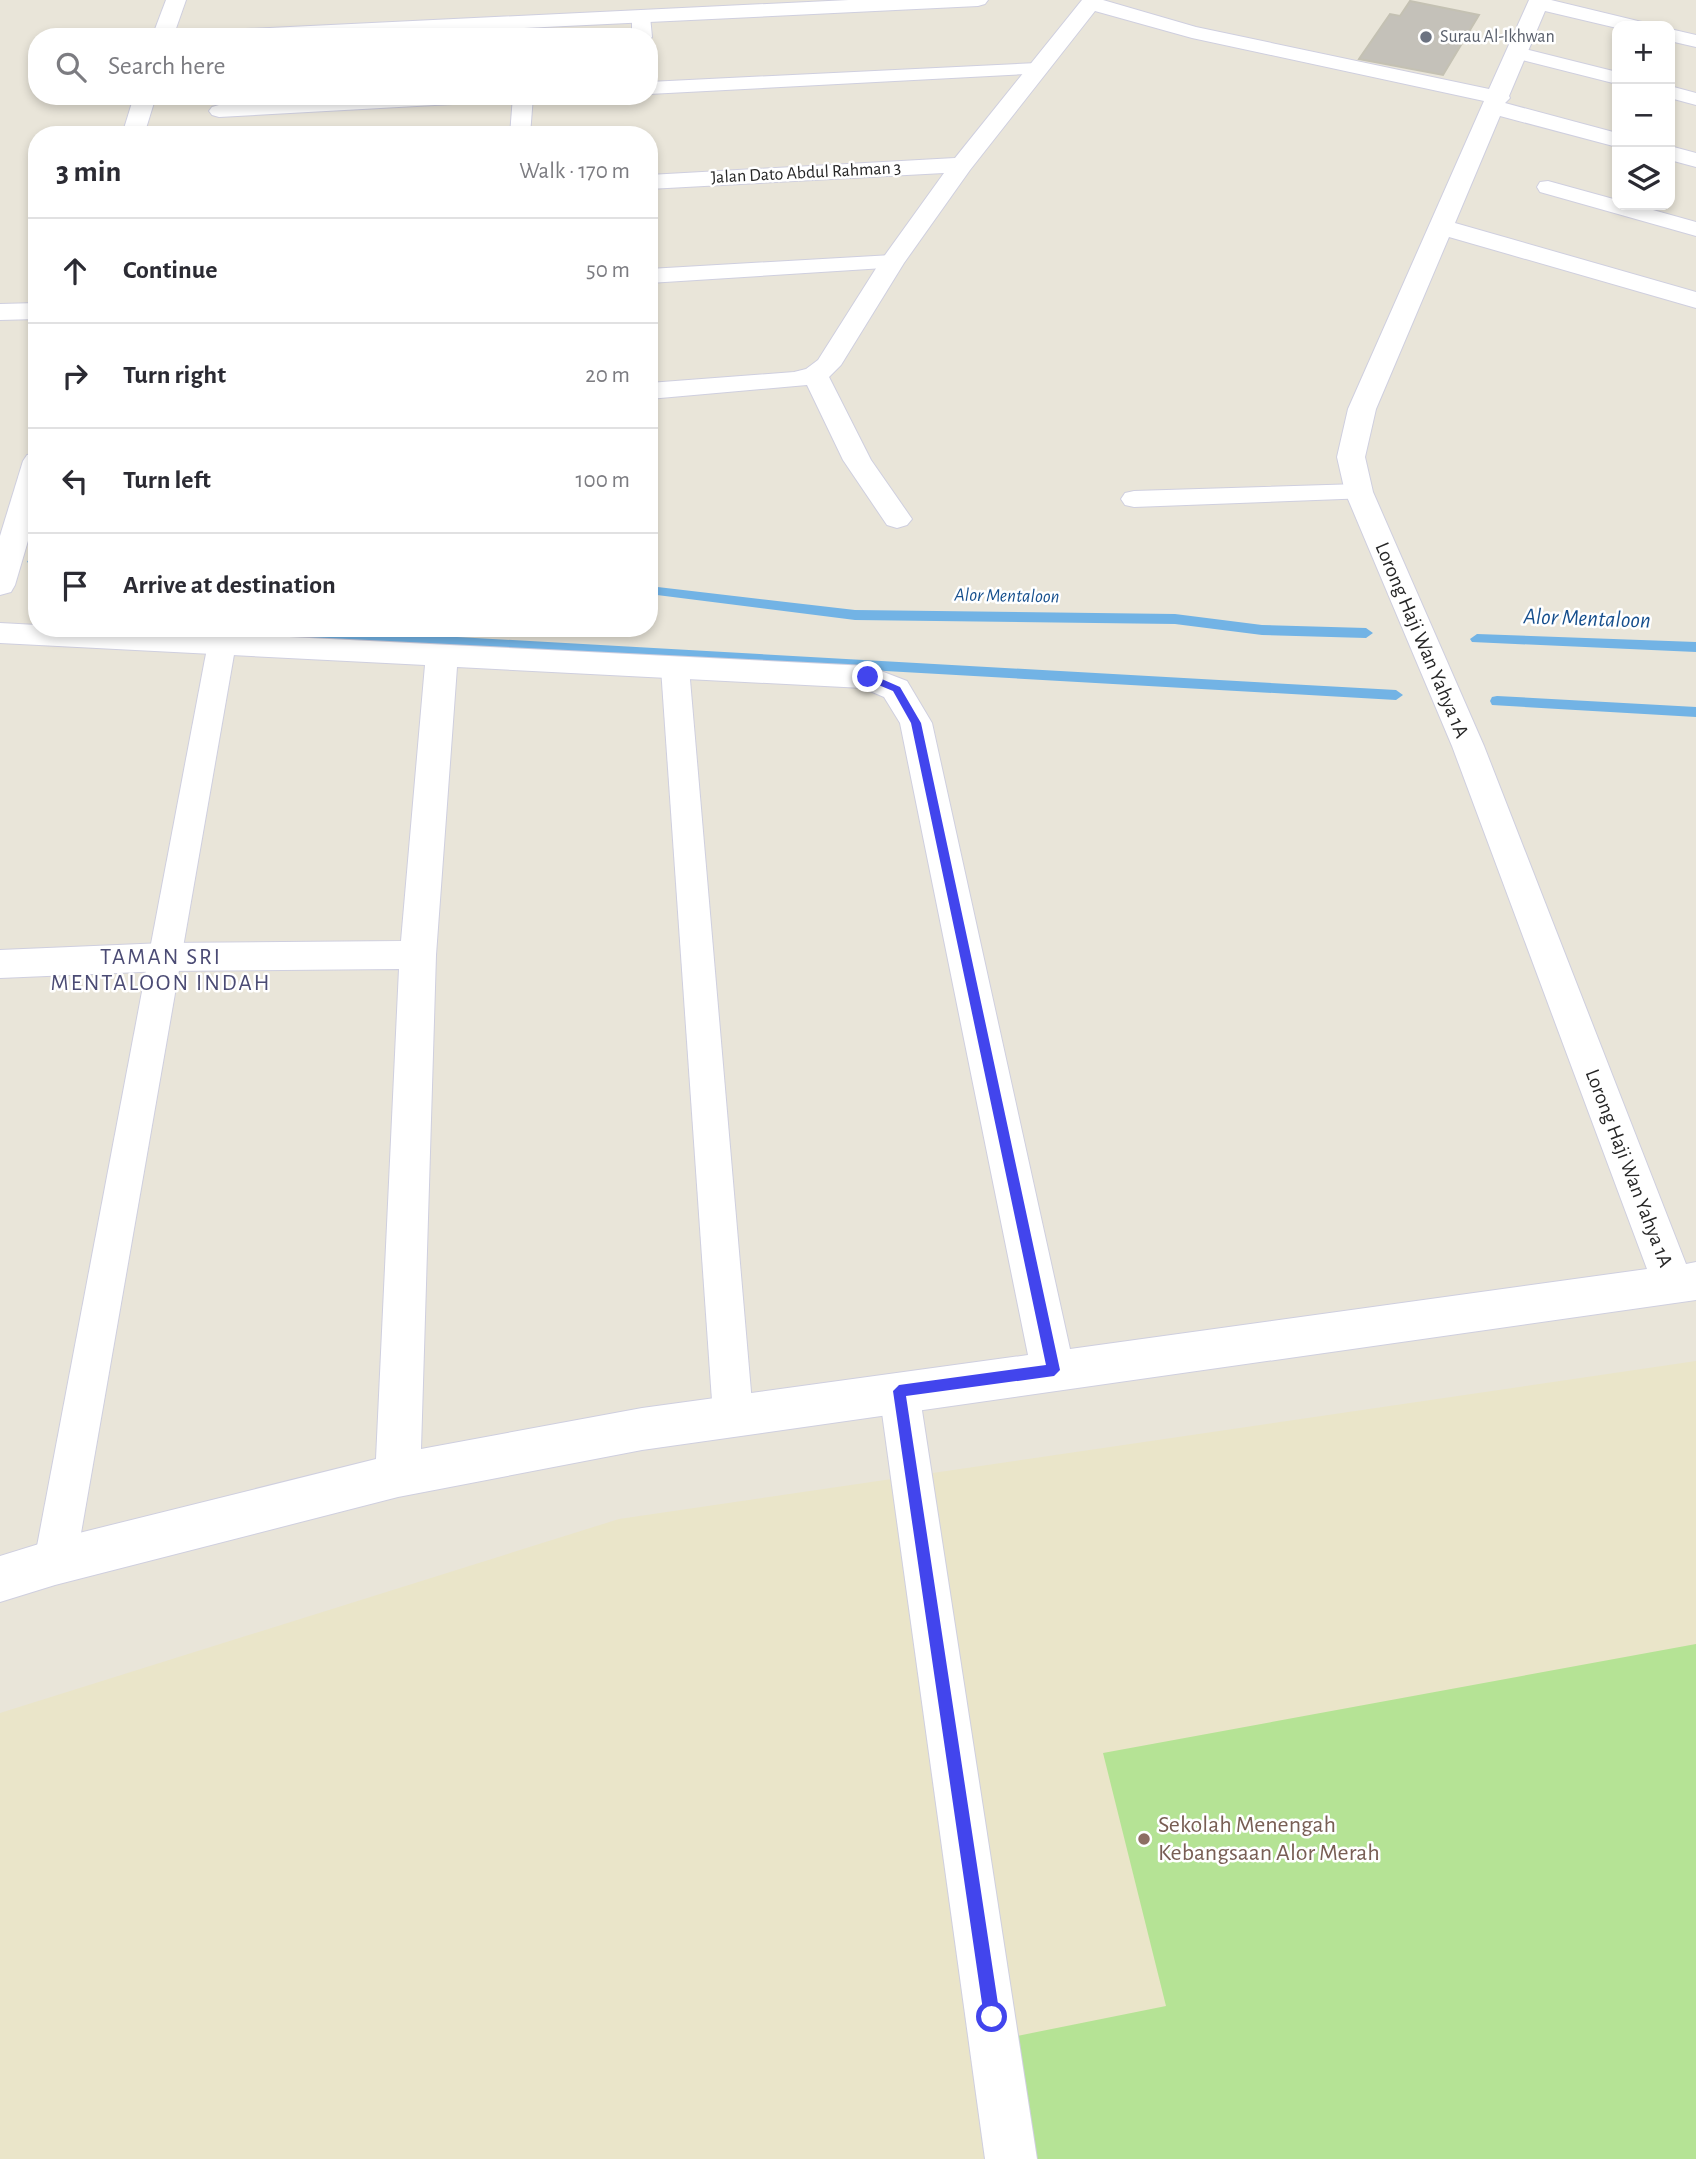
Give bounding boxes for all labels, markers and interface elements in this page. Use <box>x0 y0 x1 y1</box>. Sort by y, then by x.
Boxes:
map controls <box>1612 21 1675 210</box>
button: + <box>1612 21 1675 84</box>
search box <box>28 28 658 105</box>
place label: Surau Al-Ikhwan <box>1440 28 1555 46</box>
marker: Surau Al-Ikhwan <box>1418 29 1434 45</box>
icon: search <box>52 48 90 86</box>
text: Search here <box>108 53 226 79</box>
button: − <box>1612 84 1675 147</box>
button: layers <box>1612 147 1675 210</box>
text: 3 min <box>56 157 121 187</box>
street label: Jalan Dato Abdul Rahman 3 <box>710 159 902 187</box>
text: Walk · 170 m <box>519 160 630 183</box>
icon: ahead <box>56 252 94 290</box>
text: Continue <box>123 257 218 283</box>
text: 50 m <box>586 259 630 282</box>
icon: right <box>56 357 94 395</box>
text: Turn right <box>123 362 226 388</box>
text: 20 m <box>585 364 630 387</box>
icon: left <box>56 462 94 500</box>
text: Turn left <box>123 467 211 493</box>
text: 100 m <box>576 469 630 492</box>
street label: Lorong Haji Wan Yahya 1A <box>1371 539 1473 741</box>
icon: arrive <box>56 567 94 605</box>
text: Arrive at destination <box>123 572 336 598</box>
water label: Alor Mentaloon <box>953 586 1060 606</box>
water label: Alor Mentaloon <box>1522 605 1651 633</box>
route end <box>852 661 883 692</box>
district label: TAMAN SRI MENTALOON INDAH <box>51 946 271 995</box>
street label: Lorong Haji Wan Yahya 1A <box>1582 1066 1676 1270</box>
place label: Sekolah Menengah Kebangsaan Alor Merah <box>1158 1813 1380 1865</box>
marker: Sekolah Menengah Kebangsaan Alor Merah <box>1136 1831 1152 1847</box>
route start <box>976 2001 1007 2032</box>

